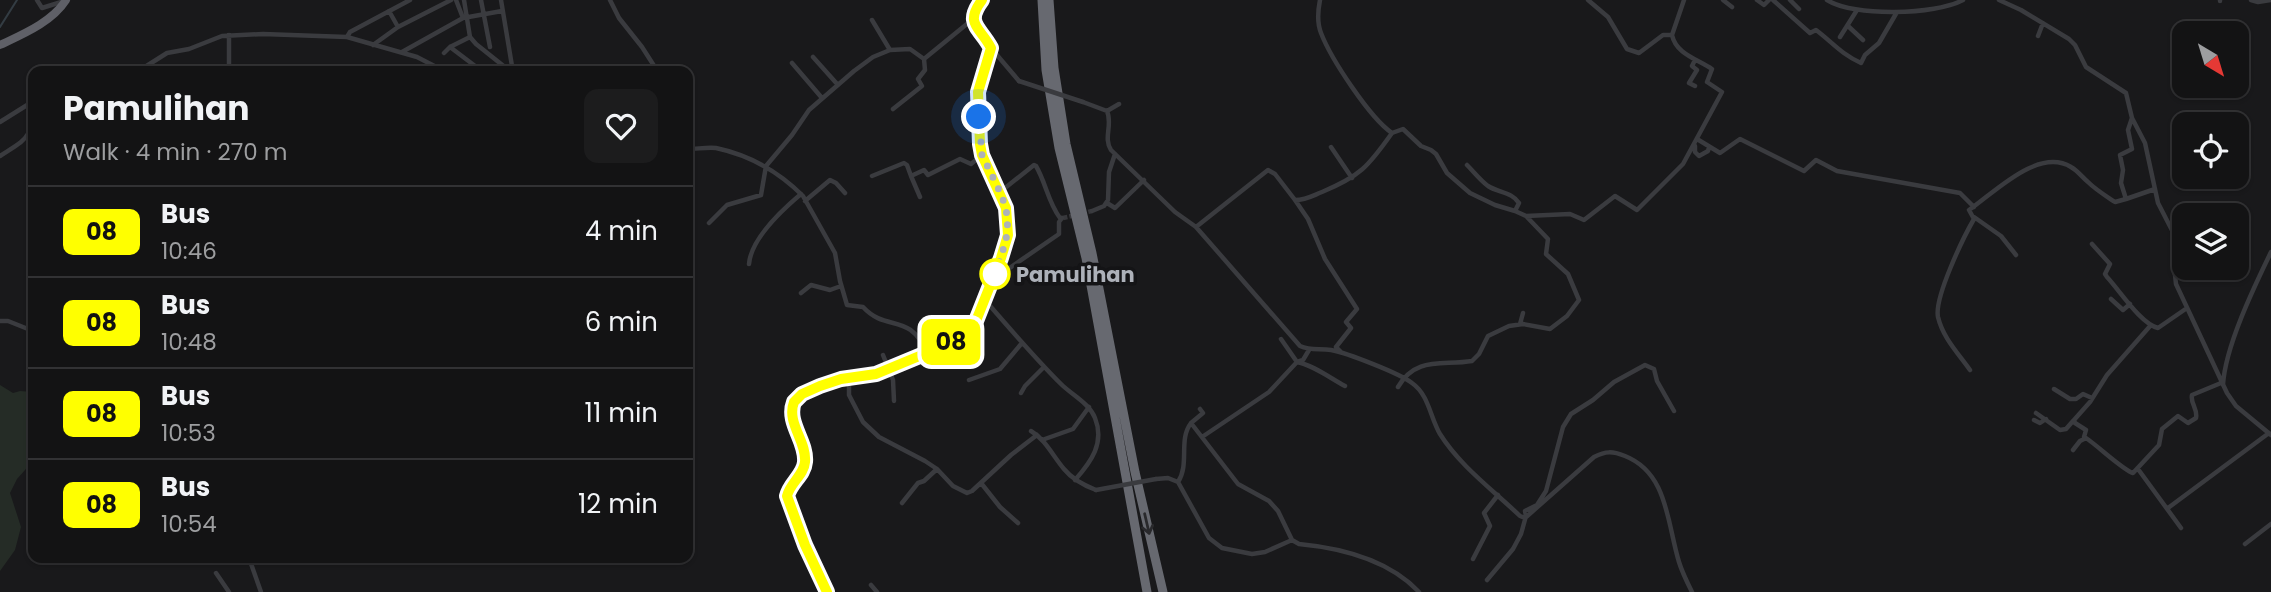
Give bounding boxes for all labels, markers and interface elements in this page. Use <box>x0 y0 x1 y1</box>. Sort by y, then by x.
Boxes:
north arrow <box>2172 21 2249 98</box>
map controls <box>2172 21 2249 280</box>
text: Pamulihan <box>63 85 250 132</box>
button: heart <box>584 89 658 163</box>
your location <box>961 99 996 134</box>
button: locate <box>2172 112 2249 189</box>
text: Walk · 4 min · 270 m <box>63 136 288 168</box>
text: Bus <box>161 196 210 232</box>
button: layers <box>2172 203 2249 280</box>
text: 4 min <box>585 213 658 249</box>
text: 08 <box>86 215 117 248</box>
text: 10:46 <box>161 235 217 267</box>
marker: Pamulihan <box>980 259 1010 289</box>
place label: Pamulihan <box>1016 260 1135 289</box>
text: Bus <box>161 287 210 323</box>
text: 6 min <box>585 304 658 340</box>
text: 08 <box>86 306 117 339</box>
line badge: 08 <box>920 319 982 365</box>
text: 08 <box>935 325 967 358</box>
text: 10:48 <box>161 326 217 358</box>
text: Bus <box>161 378 210 414</box>
text: 11 min <box>585 395 658 431</box>
text: 08 <box>86 397 117 430</box>
text: 10:53 <box>161 417 216 449</box>
text: Bus <box>161 469 210 505</box>
text: 12 min <box>578 486 658 522</box>
text: 08 <box>86 488 117 521</box>
text: 10:54 <box>161 508 217 540</box>
one-way arrow <box>1141 512 1154 535</box>

